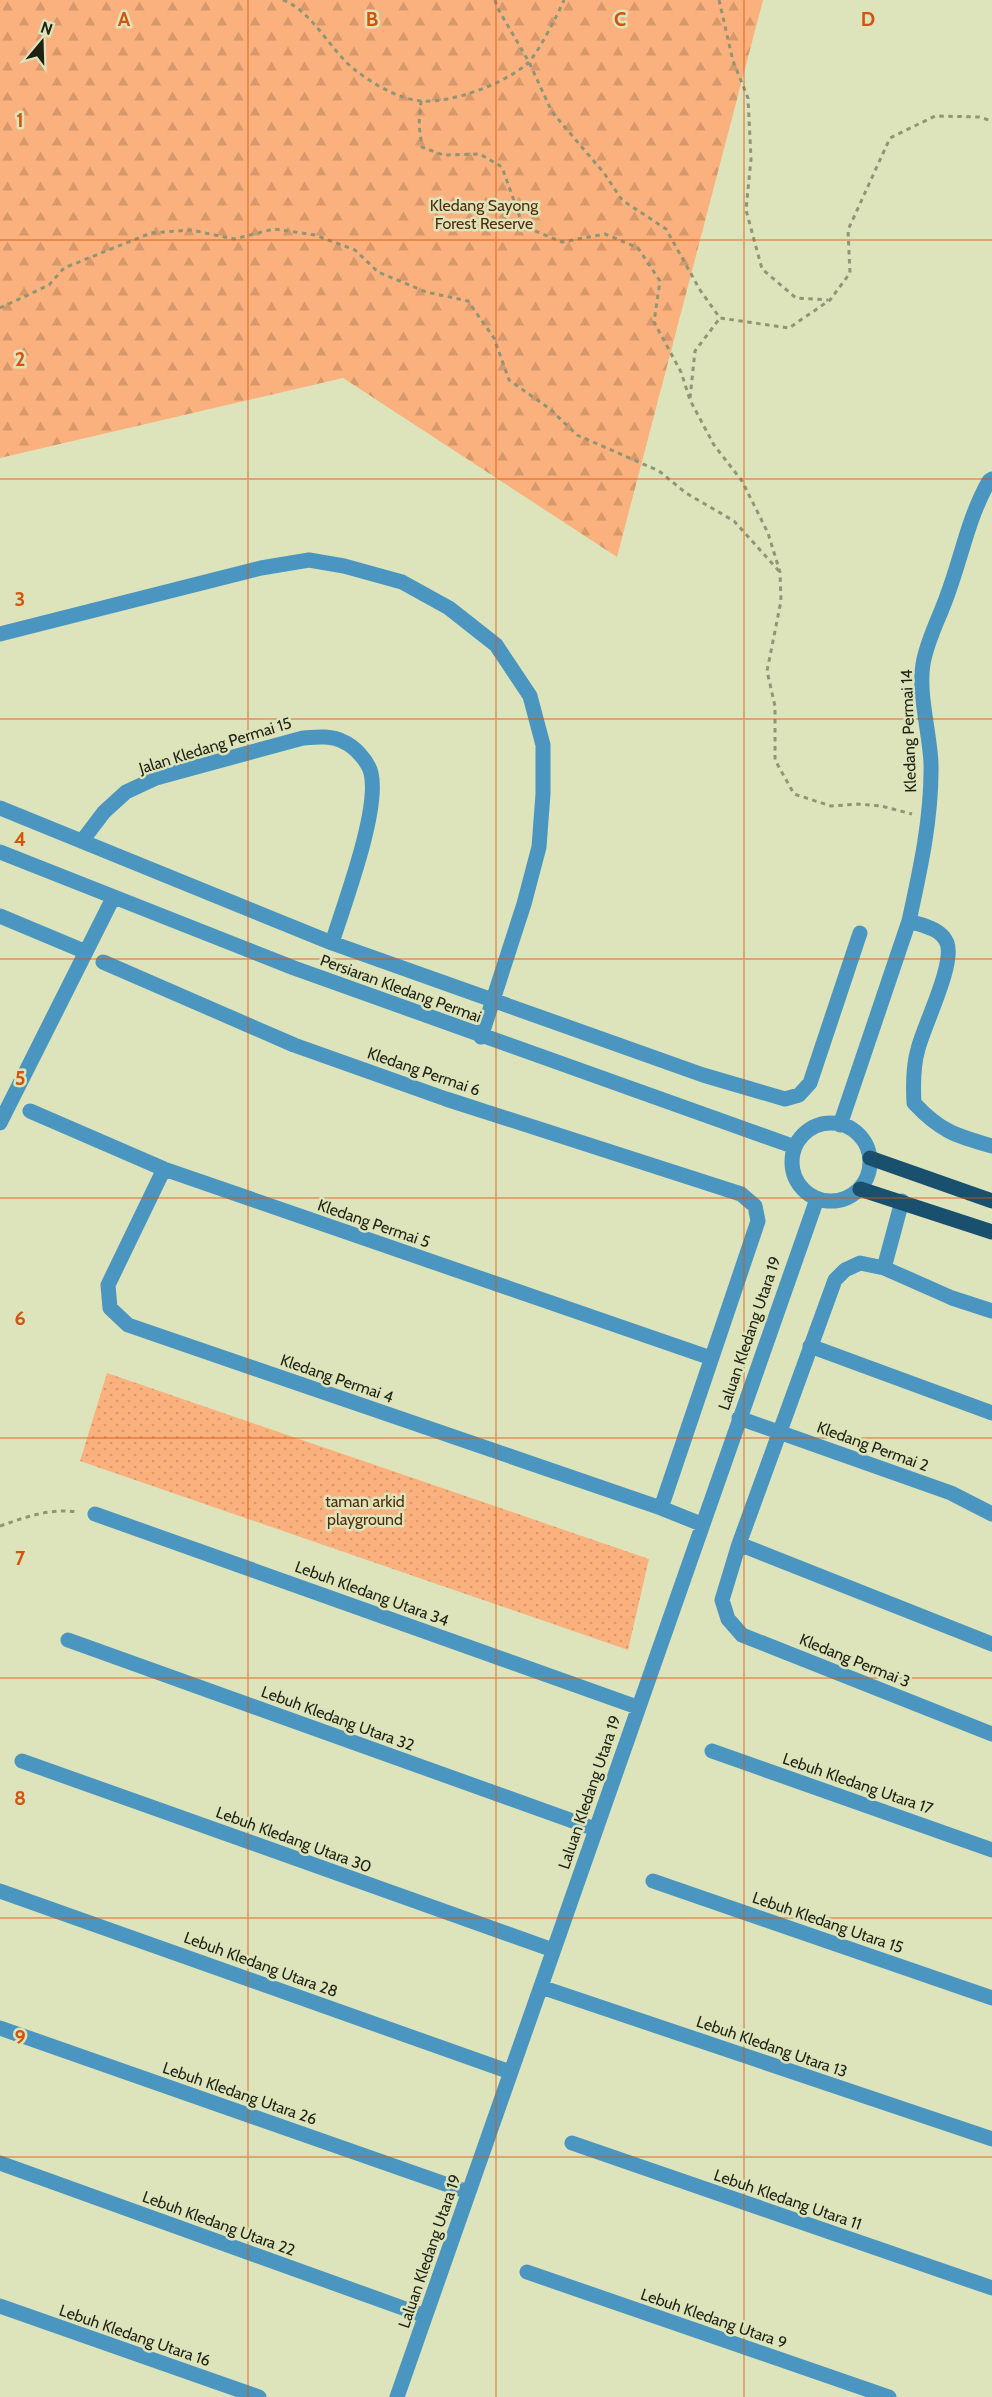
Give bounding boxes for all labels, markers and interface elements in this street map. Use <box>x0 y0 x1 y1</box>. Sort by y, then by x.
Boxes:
text: A <box>118 7 131 31</box>
text: B <box>366 7 378 31</box>
text: C <box>614 7 626 31</box>
text: D <box>861 7 875 31</box>
north arrow <box>12 12 72 72</box>
text: N <box>38 17 55 39</box>
text: 1 <box>16 108 24 132</box>
park label: Kledang Sayong Forest Reserve <box>430 196 539 233</box>
text: 2 <box>15 347 25 371</box>
text: 3 <box>15 587 25 611</box>
street label: Kledang Permai 14 <box>897 669 920 793</box>
street label: Jalan Kledang Permai 15 <box>136 713 294 778</box>
text: 4 <box>14 827 26 851</box>
street label: Persiaran Kledang Permai <box>318 950 484 1027</box>
street label: Kledang Permai 6 <box>365 1043 483 1100</box>
text: 5 <box>15 1066 25 1090</box>
street label: Kledang Permai 5 <box>315 1195 433 1252</box>
street label: Laluan Kledang Utara 19 <box>714 1254 785 1412</box>
text: 6 <box>14 1306 26 1330</box>
street label: Kledang Permai 4 <box>278 1350 396 1407</box>
street label: Kledang Permai 2 <box>814 1417 931 1475</box>
park label: taman arkid playground <box>325 1492 405 1529</box>
text: 7 <box>15 1546 26 1570</box>
street label: Lebuh Kledang Utara 34 <box>292 1557 451 1630</box>
street label: Kledang Permai 3 <box>797 1630 913 1691</box>
street label: Lebuh Kledang Utara 32 <box>259 1682 417 1755</box>
street label: Laluan Kledang Utara 19 <box>554 1713 625 1871</box>
street label: Lebuh Kledang Utara 17 <box>780 1749 935 1818</box>
text: 8 <box>14 1786 26 1810</box>
street label: Lebuh Kledang Utara 30 <box>213 1802 374 1876</box>
street label: Lebuh Kledang Utara 15 <box>750 1888 906 1957</box>
street label: Lebuh Kledang Utara 28 <box>181 1928 340 2001</box>
street label: Lebuh Kledang Utara 13 <box>694 2012 850 2081</box>
text: 9 <box>14 2025 26 2049</box>
street label: Lebuh Kledang Utara 26 <box>160 2058 319 2129</box>
street label: Lebuh Kledang Utara 11 <box>712 2165 864 2234</box>
street label: Laluan Kledang Utara 19 <box>394 2172 465 2330</box>
street label: Lebuh Kledang Utara 22 <box>140 2187 298 2260</box>
street label: Lebuh Kledang Utara 9 <box>638 2285 789 2352</box>
street label: Lebuh Kledang Utara 16 <box>57 2301 213 2370</box>

